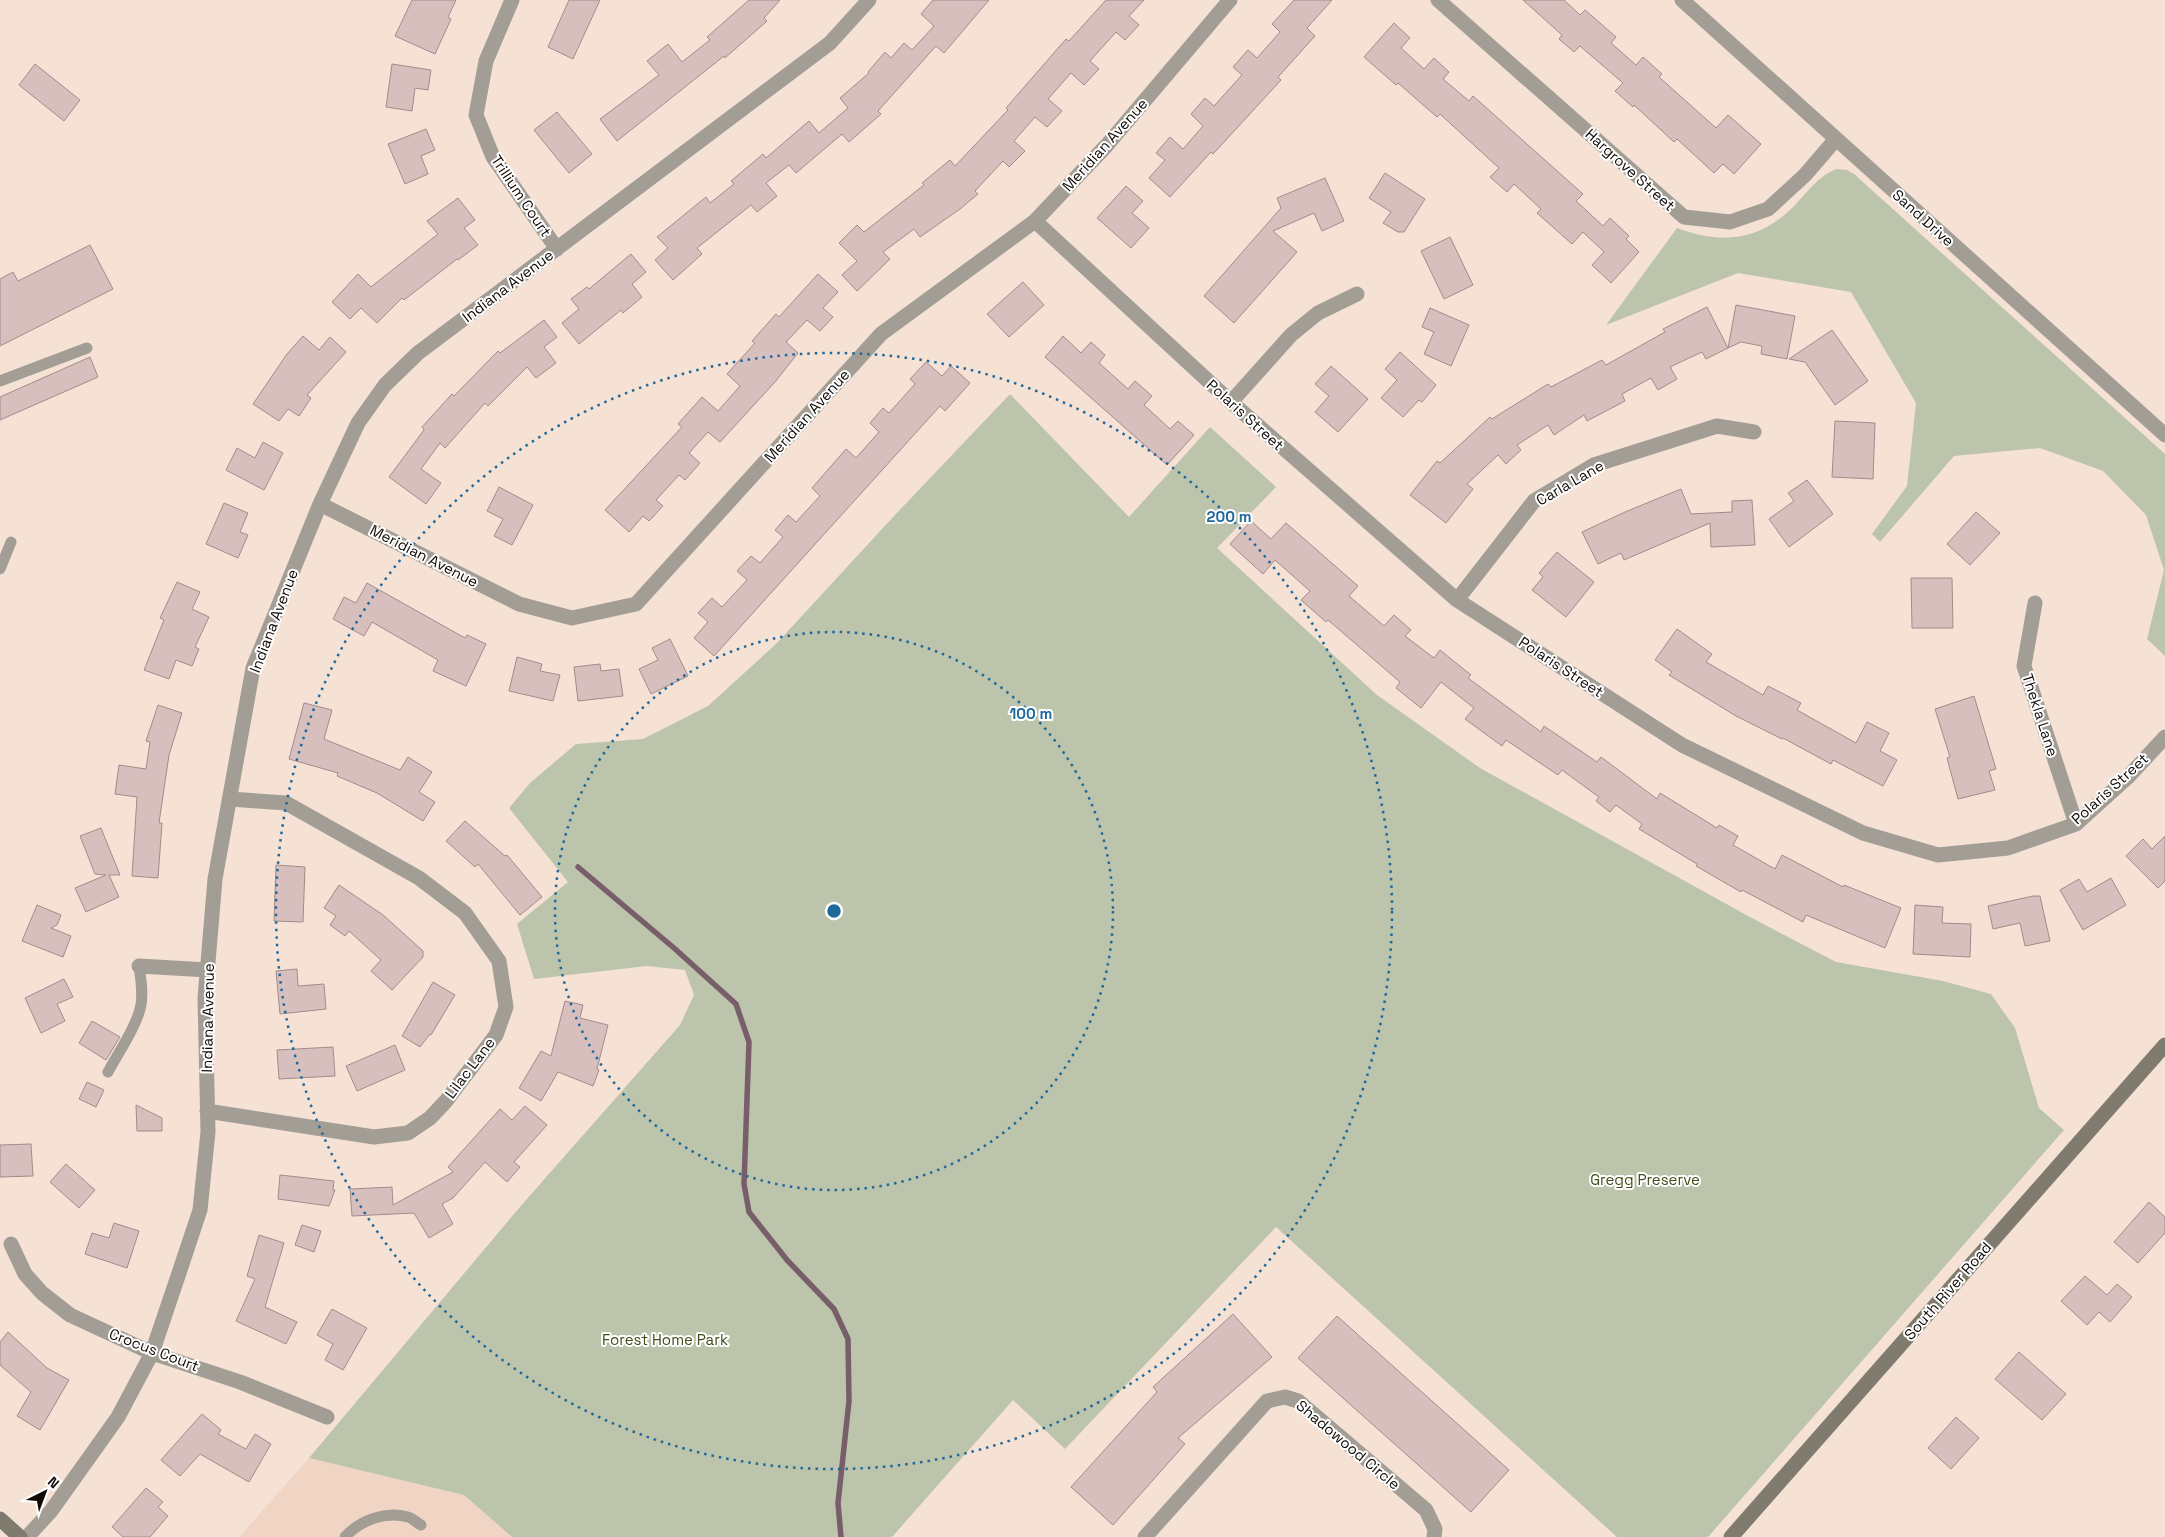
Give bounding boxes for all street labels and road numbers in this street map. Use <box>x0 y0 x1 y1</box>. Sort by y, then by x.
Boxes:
street label: Meridian Avenue <box>1058 94 1152 195</box>
street label: Hargrove Street <box>1582 124 1679 215</box>
street label: Trillium Court <box>487 151 556 240</box>
street label: Sand Drive <box>1889 185 1958 250</box>
street label: Indiana Avenue <box>458 245 557 326</box>
street label: Meridian Avenue <box>760 365 854 466</box>
street label: Polaris Street <box>1203 375 1288 454</box>
street label: Carla Lane <box>1533 456 1607 510</box>
street label: Meridian Avenue <box>367 520 482 591</box>
street label: Indiana Avenue <box>245 566 302 675</box>
street label: Polaris Street <box>1515 632 1607 701</box>
street label: Thekla Lane <box>2018 671 2063 759</box>
street label: Polaris Street <box>2067 749 2152 828</box>
street label: Indiana Avenue <box>197 963 218 1073</box>
street label: Lilac Lane <box>440 1033 499 1102</box>
street label: South River Road <box>1900 1238 1995 1344</box>
street label: Crocus Court <box>107 1324 202 1375</box>
street label: Shadowood Circle <box>1293 1396 1404 1494</box>

